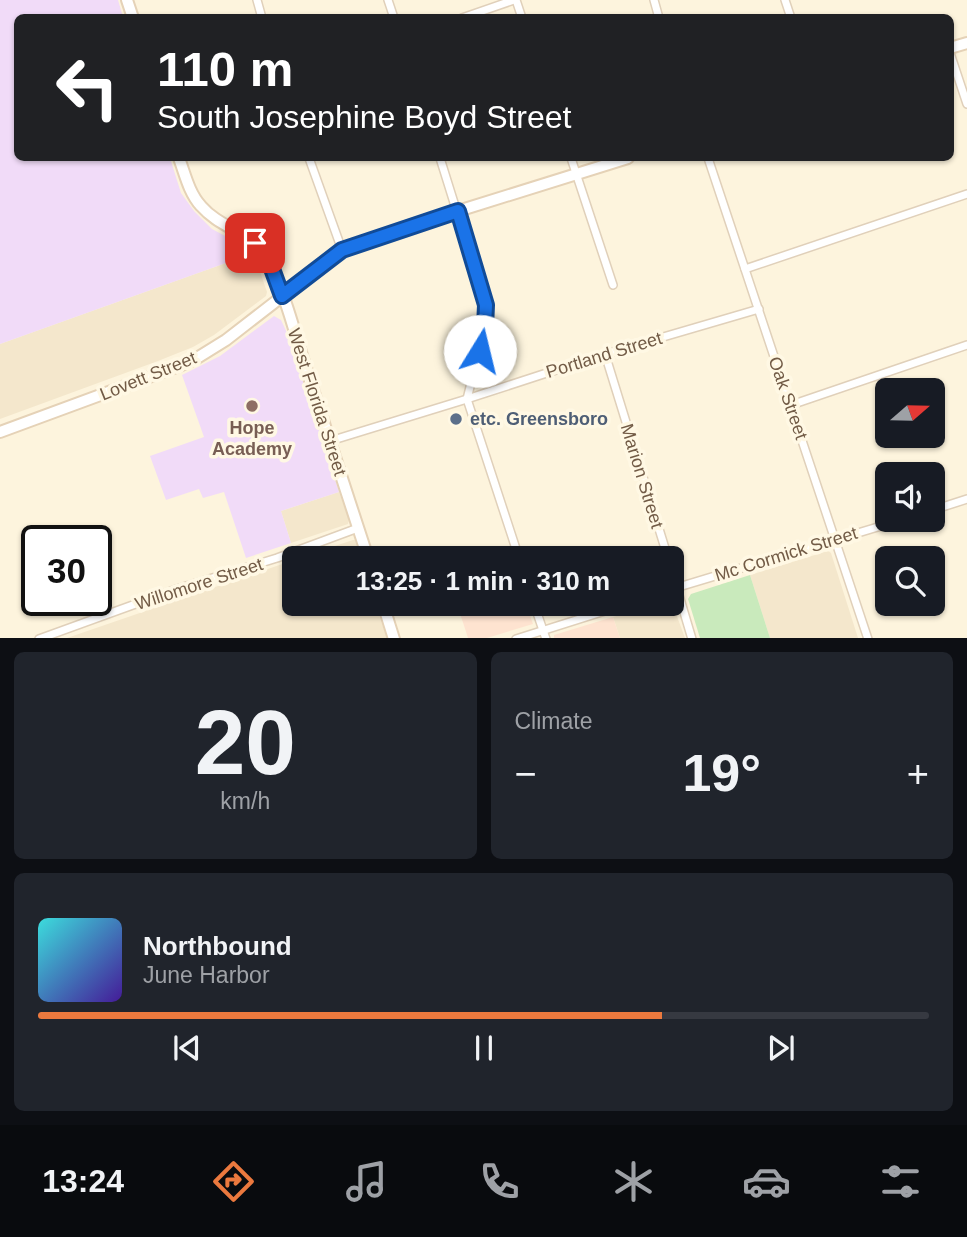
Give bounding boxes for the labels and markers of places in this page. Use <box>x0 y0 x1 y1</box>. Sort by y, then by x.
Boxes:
pin <box>225 213 285 273</box>
marker: Hope Academy <box>244 398 260 414</box>
place label: etc. Greensboro <box>470 409 608 429</box>
marker: etc. Greensboro <box>448 411 464 427</box>
place label: Hope Academy <box>212 418 292 459</box>

